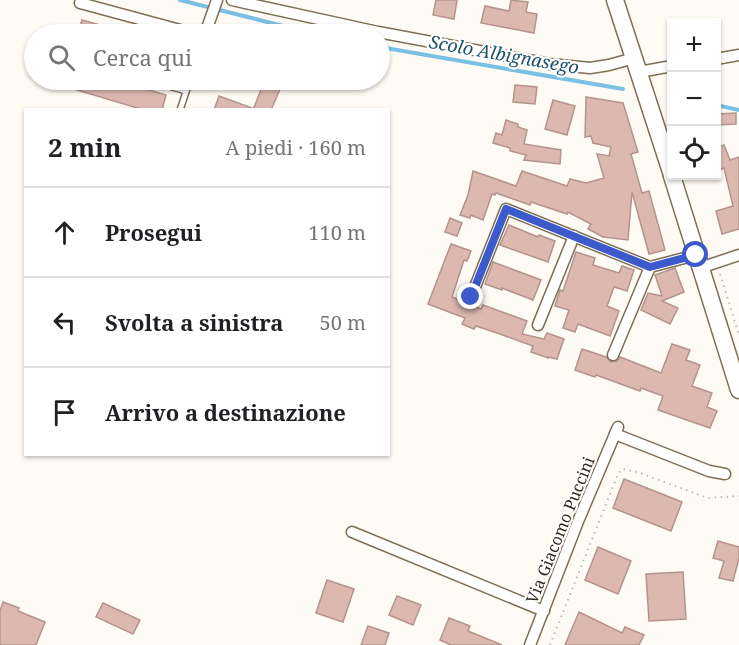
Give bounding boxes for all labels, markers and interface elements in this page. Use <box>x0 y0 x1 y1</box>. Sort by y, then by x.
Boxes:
map controls <box>667 18 721 180</box>
button: + <box>667 18 721 72</box>
search box <box>24 24 390 90</box>
water label: Scolo Albignasego <box>427 29 581 79</box>
icon: search <box>45 41 78 74</box>
text: Cerca qui <box>93 42 192 72</box>
button: − <box>667 72 721 126</box>
button: locate <box>667 126 721 180</box>
text: 2 min <box>48 129 122 165</box>
text: A piedi · 160 m <box>226 134 366 161</box>
icon: ahead <box>48 216 81 249</box>
text: Prosegui <box>105 217 202 247</box>
text: 110 m <box>308 219 366 246</box>
route start <box>682 241 708 267</box>
route end <box>457 283 483 309</box>
icon: left <box>48 306 81 339</box>
text: Svolta a sinistra <box>105 307 284 337</box>
text: 50 m <box>320 309 366 336</box>
icon: arrive <box>48 396 81 429</box>
text: Arrivo a destinazione <box>105 397 346 427</box>
street label: Via Giacomo Puccini <box>521 453 599 607</box>

